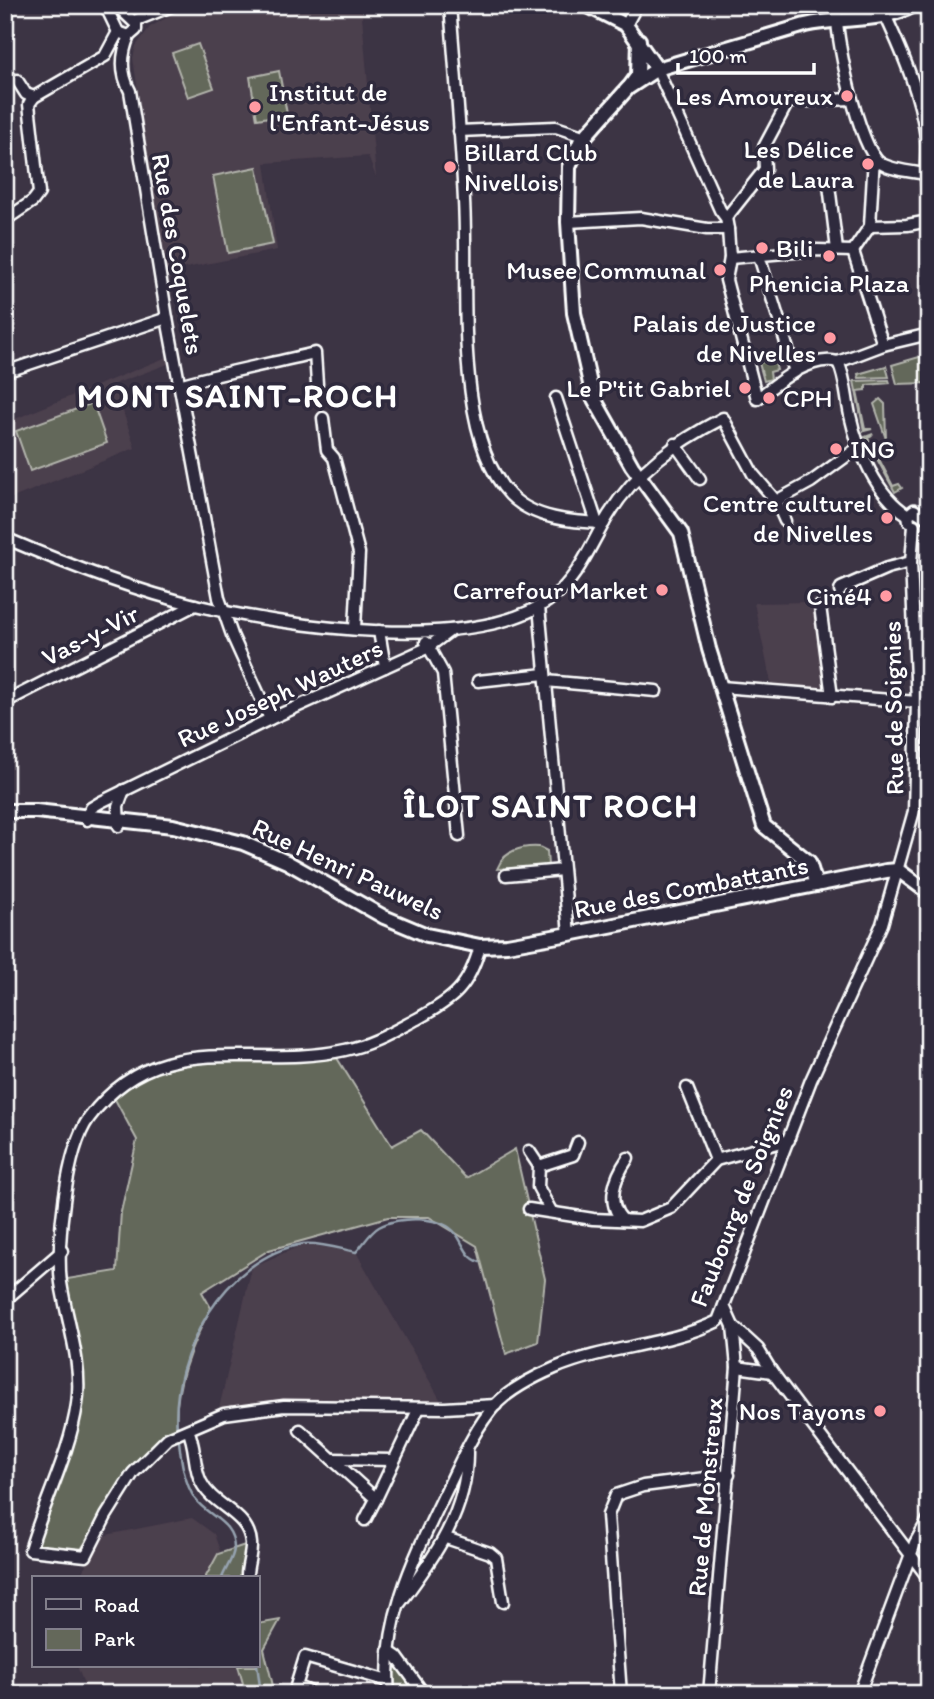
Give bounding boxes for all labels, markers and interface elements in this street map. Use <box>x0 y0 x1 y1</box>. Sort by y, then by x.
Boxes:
scale bar <box>678 32 815 76</box>
text: 100 m <box>689 43 747 68</box>
place label: Institut de l'Enfant-Jésus <box>269 76 430 138</box>
place label: Les Amoureux <box>675 80 833 112</box>
marker: Les Amoureux <box>839 88 855 104</box>
marker: Institut de l'Enfant-Jésus <box>247 99 263 115</box>
place label: Les Délice de Laura <box>743 133 854 195</box>
place label: Billard Club Nivellois <box>464 136 598 198</box>
street label: Rue des Coquelets <box>145 151 211 357</box>
marker: Les Délice de Laura <box>860 156 876 172</box>
marker: Billard Club Nivellois <box>442 159 458 175</box>
place label: Bili <box>776 232 813 264</box>
marker: Bili <box>754 240 770 256</box>
marker: Phenicia Plaza <box>821 248 837 264</box>
place label: Musee Communal <box>506 254 706 286</box>
marker: Musee Communal <box>712 262 728 278</box>
place label: Phenicia Plaza <box>749 267 910 299</box>
place label: Palais de Justice de Nivelles <box>632 307 816 369</box>
marker: Palais de Justice de Nivelles <box>822 330 838 346</box>
place label: Le P'tit Gabriel <box>566 372 731 404</box>
district label: MONT SAINT-ROCH <box>77 376 399 415</box>
marker: Le P'tit Gabriel <box>737 380 753 396</box>
place label: CPH <box>783 382 833 414</box>
marker: CPH <box>761 390 777 406</box>
place label: ING <box>850 433 895 465</box>
marker: ING <box>828 441 844 457</box>
place label: Centre culturel de Nivelles <box>703 487 873 549</box>
marker: Centre culturel de Nivelles <box>879 510 895 526</box>
place label: Carrefour Market <box>453 574 648 606</box>
place label: Ciné4 <box>806 580 872 612</box>
marker: Carrefour Market <box>654 582 670 598</box>
marker: Ciné4 <box>878 588 894 604</box>
street label: Vas-y-Vir <box>36 597 145 673</box>
street label: Rue de Soignies <box>875 621 911 795</box>
street label: Rue Joseph Wauters <box>172 631 388 755</box>
district label: ÎLOT SAINT ROCH <box>403 786 699 825</box>
street label: Rue Henri Pauwels <box>247 811 449 927</box>
street label: Rue des Combattants <box>571 849 811 925</box>
street label: Faubourg de Soignies <box>682 1081 800 1311</box>
place label: Nos Tayons <box>739 1395 866 1427</box>
street label: Rue de Monstreux <box>680 1396 730 1598</box>
marker: Nos Tayons <box>872 1403 888 1419</box>
legend <box>32 1576 259 1668</box>
text: Road <box>94 1592 140 1617</box>
text: Park <box>94 1626 136 1651</box>

